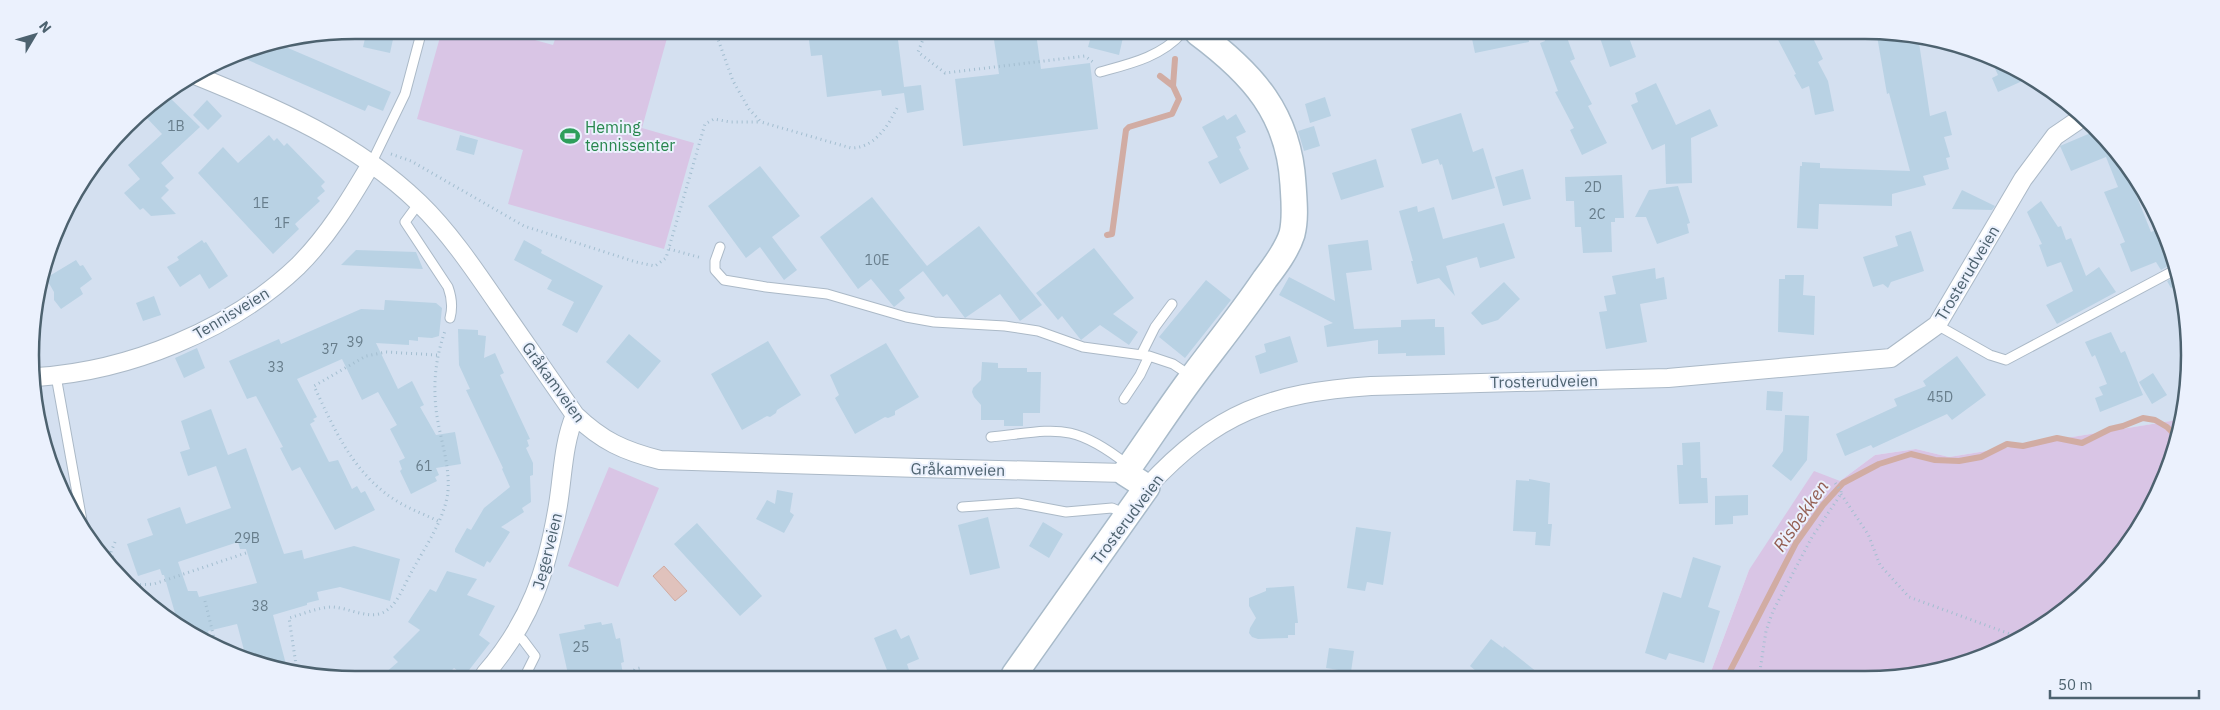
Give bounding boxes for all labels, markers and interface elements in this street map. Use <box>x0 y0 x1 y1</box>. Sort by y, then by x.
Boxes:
north arrow <box>10 10 60 60</box>
text: N <box>35 17 55 37</box>
house number: 1B <box>167 117 185 135</box>
place label: Heming tennissenter <box>585 117 675 155</box>
sports icon: Heming tennissenter <box>559 125 581 147</box>
house number: 2D <box>1584 178 1602 196</box>
house number: 1E <box>253 194 269 212</box>
house number: 2C <box>1588 205 1606 223</box>
house number: 1F <box>274 214 290 232</box>
street label: Trosterudveien <box>1931 222 2003 324</box>
house number: 10E <box>865 251 889 269</box>
street label: Tennisveien <box>189 283 273 343</box>
house number: 39 <box>347 333 363 351</box>
street label: Gråkamveien <box>518 338 590 426</box>
house number: 37 <box>322 340 338 358</box>
house number: 33 <box>268 358 284 376</box>
street label: Trosterudveien <box>1490 370 1598 392</box>
house number: 45D <box>1927 388 1953 406</box>
house number: 61 <box>416 457 432 475</box>
street label: Gråkamveien <box>911 458 1005 480</box>
street label: Trosterudveien <box>1087 470 1167 568</box>
water label: Risbekken <box>1768 476 1833 556</box>
street label: Jegerveien <box>528 510 566 592</box>
house number: 29B <box>234 529 260 547</box>
house number: 38 <box>252 597 268 615</box>
house number: 25 <box>573 638 589 656</box>
scale bar <box>2050 668 2199 700</box>
text: 50 m <box>2058 675 2093 694</box>

